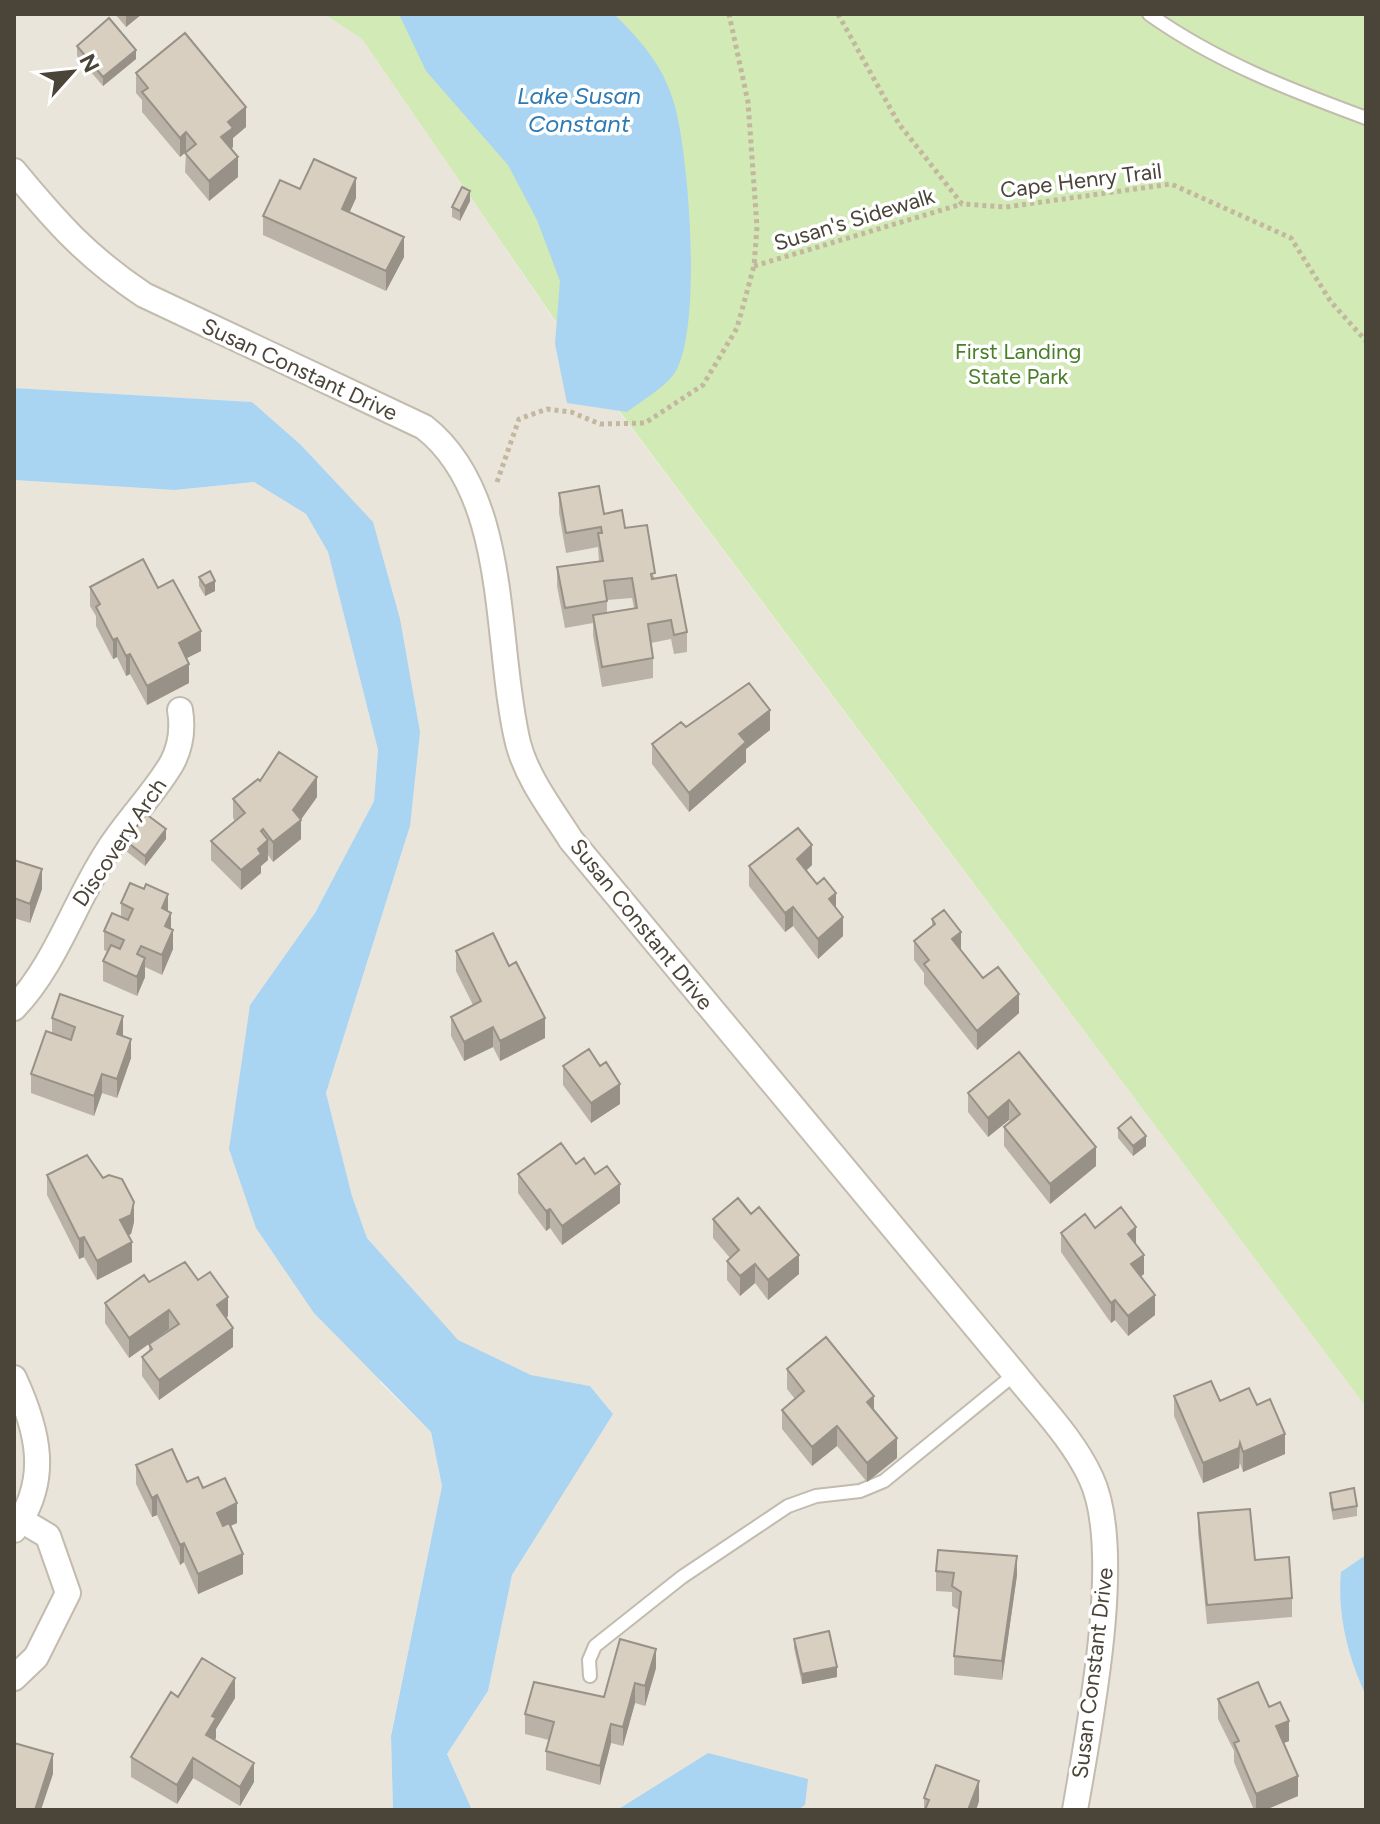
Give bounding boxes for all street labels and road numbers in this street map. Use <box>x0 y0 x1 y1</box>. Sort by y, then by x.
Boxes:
street label: Cape Henry Trail <box>999 157 1163 204</box>
street label: Susan's Sidewalk <box>771 182 938 257</box>
street label: Susan Constant Drive <box>198 312 402 427</box>
street label: Discovery Arch <box>67 773 172 912</box>
street label: Susan Constant Drive <box>564 833 719 1015</box>
street label: Susan Constant Drive <box>1066 1566 1119 1780</box>

